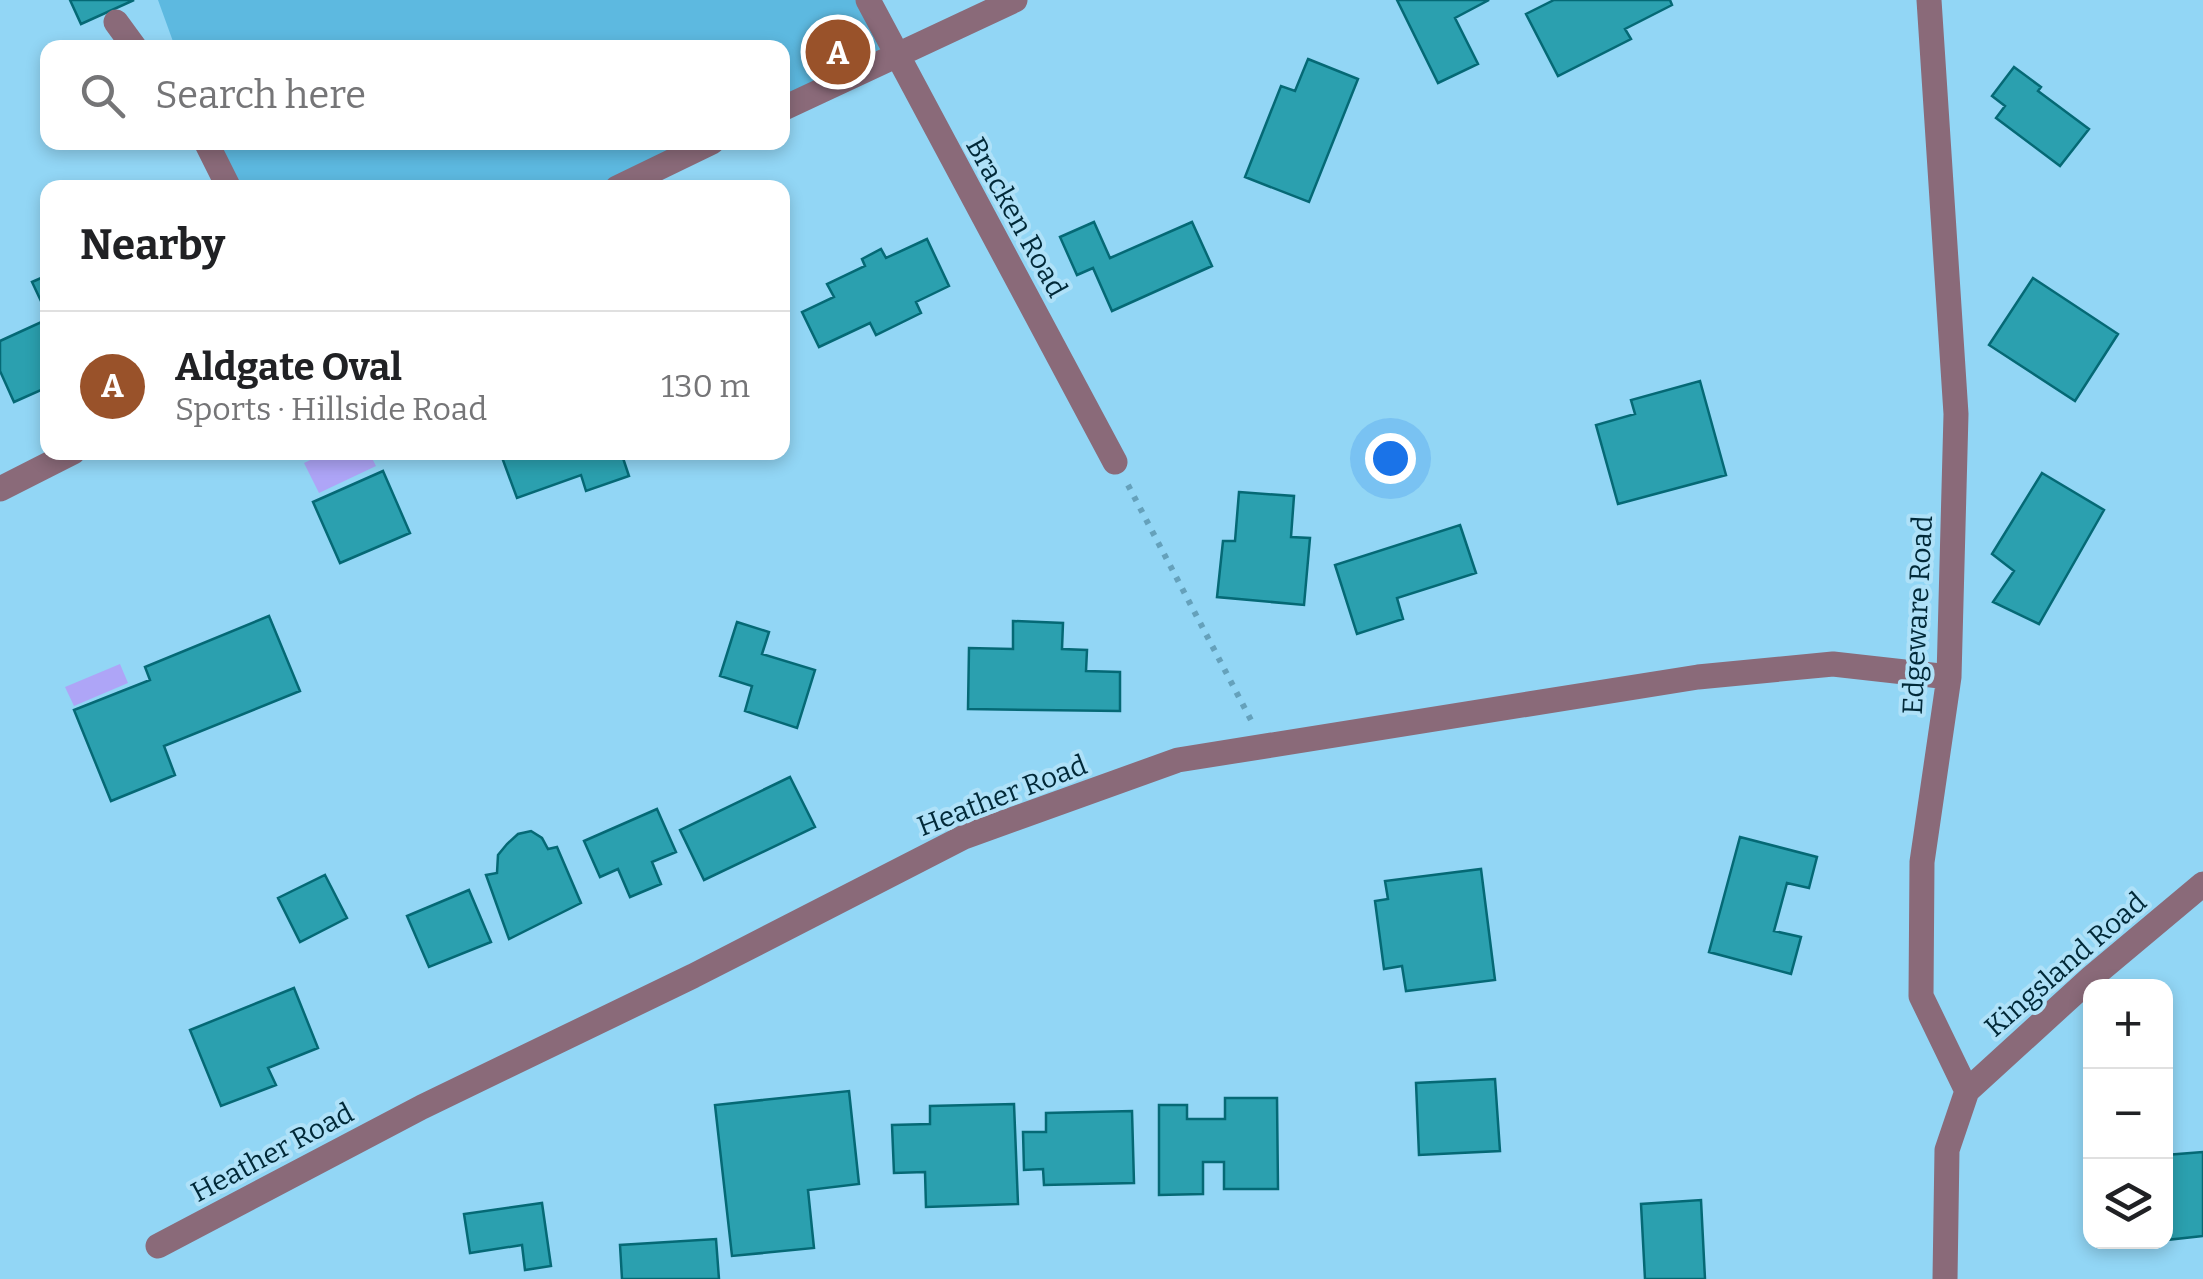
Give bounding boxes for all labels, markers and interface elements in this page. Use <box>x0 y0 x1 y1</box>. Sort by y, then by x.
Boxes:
pin: A <box>806 15 870 90</box>
search box <box>40 40 790 150</box>
icon: search <box>75 68 130 123</box>
text: Search here <box>155 72 366 118</box>
street label: Bracken Road <box>959 132 1074 303</box>
text: Nearby <box>80 220 225 270</box>
text: Aldgate Oval <box>175 344 402 390</box>
text: A <box>101 367 124 405</box>
text: 130 m <box>661 367 750 405</box>
text: Sports · Hillside Road <box>175 390 487 428</box>
your location <box>1365 433 1416 484</box>
street label: Edgeware Road <box>1896 515 1939 715</box>
street label: Heather Road <box>913 748 1092 843</box>
street label: Kingsland Road <box>1978 885 2153 1043</box>
map controls <box>2083 979 2173 1249</box>
button: + <box>2083 979 2173 1069</box>
button: − <box>2083 1069 2173 1159</box>
street label: Heather Road <box>186 1096 359 1209</box>
button: layers <box>2083 1159 2173 1249</box>

